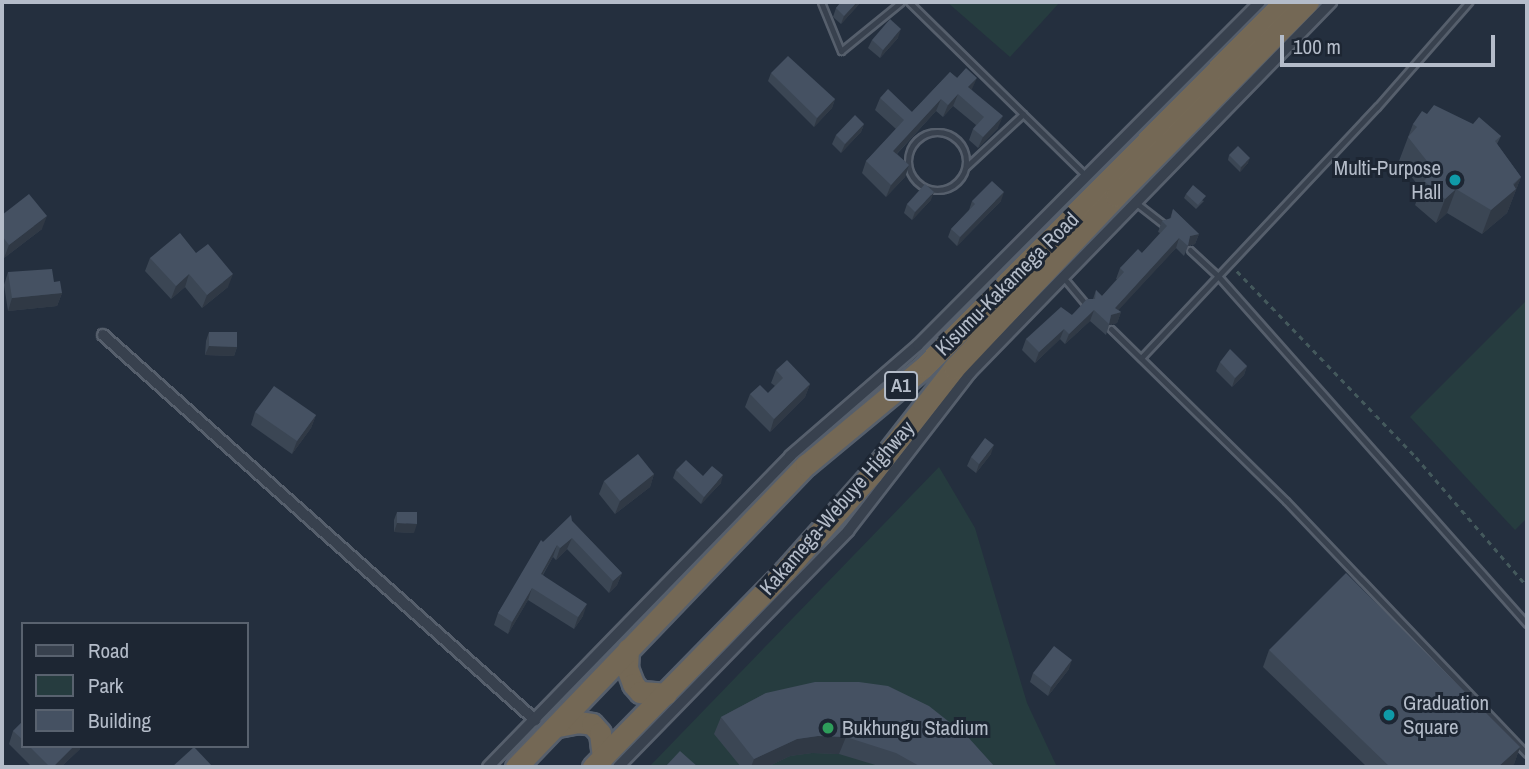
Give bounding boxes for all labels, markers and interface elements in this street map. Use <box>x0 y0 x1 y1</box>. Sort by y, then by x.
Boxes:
scale bar <box>1284 21 1499 65</box>
text: 100 m <box>1293 32 1341 61</box>
place label: Multi-Purpose Hall <box>1334 155 1441 205</box>
marker: Multi-Purpose Hall <box>1447 172 1463 188</box>
street label: Kisumu-Kakamega Road <box>930 207 1084 361</box>
road number: A1 <box>884 370 918 402</box>
street label: Kakamega-Webuye Highway <box>754 416 920 600</box>
legend <box>21 622 248 748</box>
text: Road <box>88 636 129 665</box>
text: Park <box>88 671 123 700</box>
place label: Graduation Square <box>1403 690 1489 740</box>
text: Building <box>88 706 151 735</box>
marker: Graduation Square <box>1381 707 1397 723</box>
place label: Bukhungu Stadium <box>842 715 988 741</box>
marker: Bukhungu Stadium <box>820 720 836 736</box>

